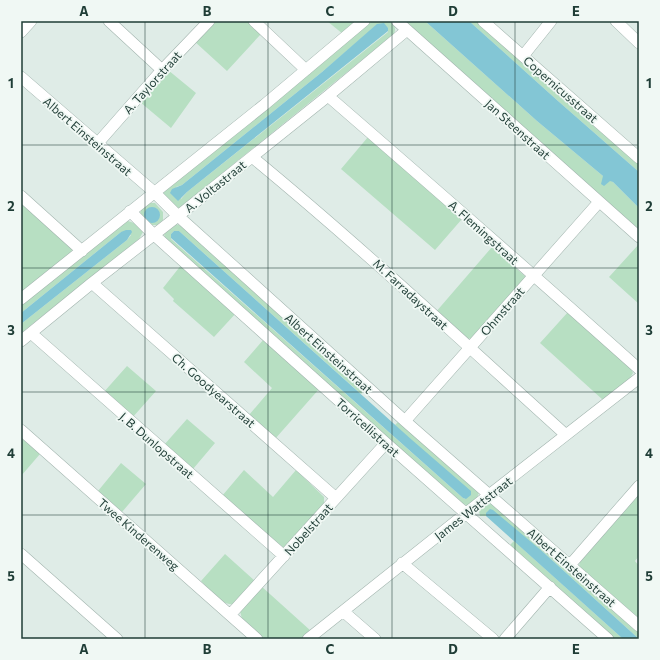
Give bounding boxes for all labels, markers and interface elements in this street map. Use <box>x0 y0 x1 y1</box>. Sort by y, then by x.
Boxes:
text: A <box>79 3 89 19</box>
text: B <box>203 3 212 19</box>
text: C <box>326 3 335 19</box>
text: D <box>448 3 458 19</box>
text: E <box>572 3 580 19</box>
street label: A. Taylorstraat <box>120 48 184 116</box>
street label: Copernicusstraat <box>521 53 601 125</box>
text: 1 <box>8 75 14 91</box>
text: 1 <box>646 75 652 91</box>
street label: Albert Einsteinstraat <box>41 94 135 178</box>
street label: Jan Steenstraat <box>482 96 553 163</box>
street label: A. Voltastraat <box>182 157 248 215</box>
street label: A. Flemingstraat <box>446 197 522 267</box>
text: 2 <box>7 198 15 214</box>
text: 2 <box>645 198 653 214</box>
street label: M. Farradaystraat <box>371 256 451 332</box>
street label: Ohmstraat <box>477 284 527 338</box>
street label: Albert Einsteinstraat <box>282 310 376 396</box>
text: 3 <box>7 322 15 338</box>
text: 3 <box>645 322 653 338</box>
street label: Ch. Goodyearstraat <box>169 350 259 430</box>
street label: Torricellistraat <box>333 395 403 459</box>
street label: J. B. Dunlopstraat <box>116 409 197 482</box>
text: 4 <box>7 445 15 461</box>
text: 4 <box>645 445 653 461</box>
street label: James Wattstraat <box>431 473 515 543</box>
street label: Twee Kinderenweg <box>96 495 183 573</box>
street label: Nobelstraat <box>281 500 335 558</box>
street label: Albert Einsteinstraat <box>525 525 619 609</box>
text: 5 <box>7 568 15 584</box>
text: 5 <box>645 568 653 584</box>
text: A <box>79 641 89 657</box>
text: B <box>203 641 212 657</box>
text: C <box>326 641 335 657</box>
text: D <box>448 641 458 657</box>
text: E <box>572 641 580 657</box>

